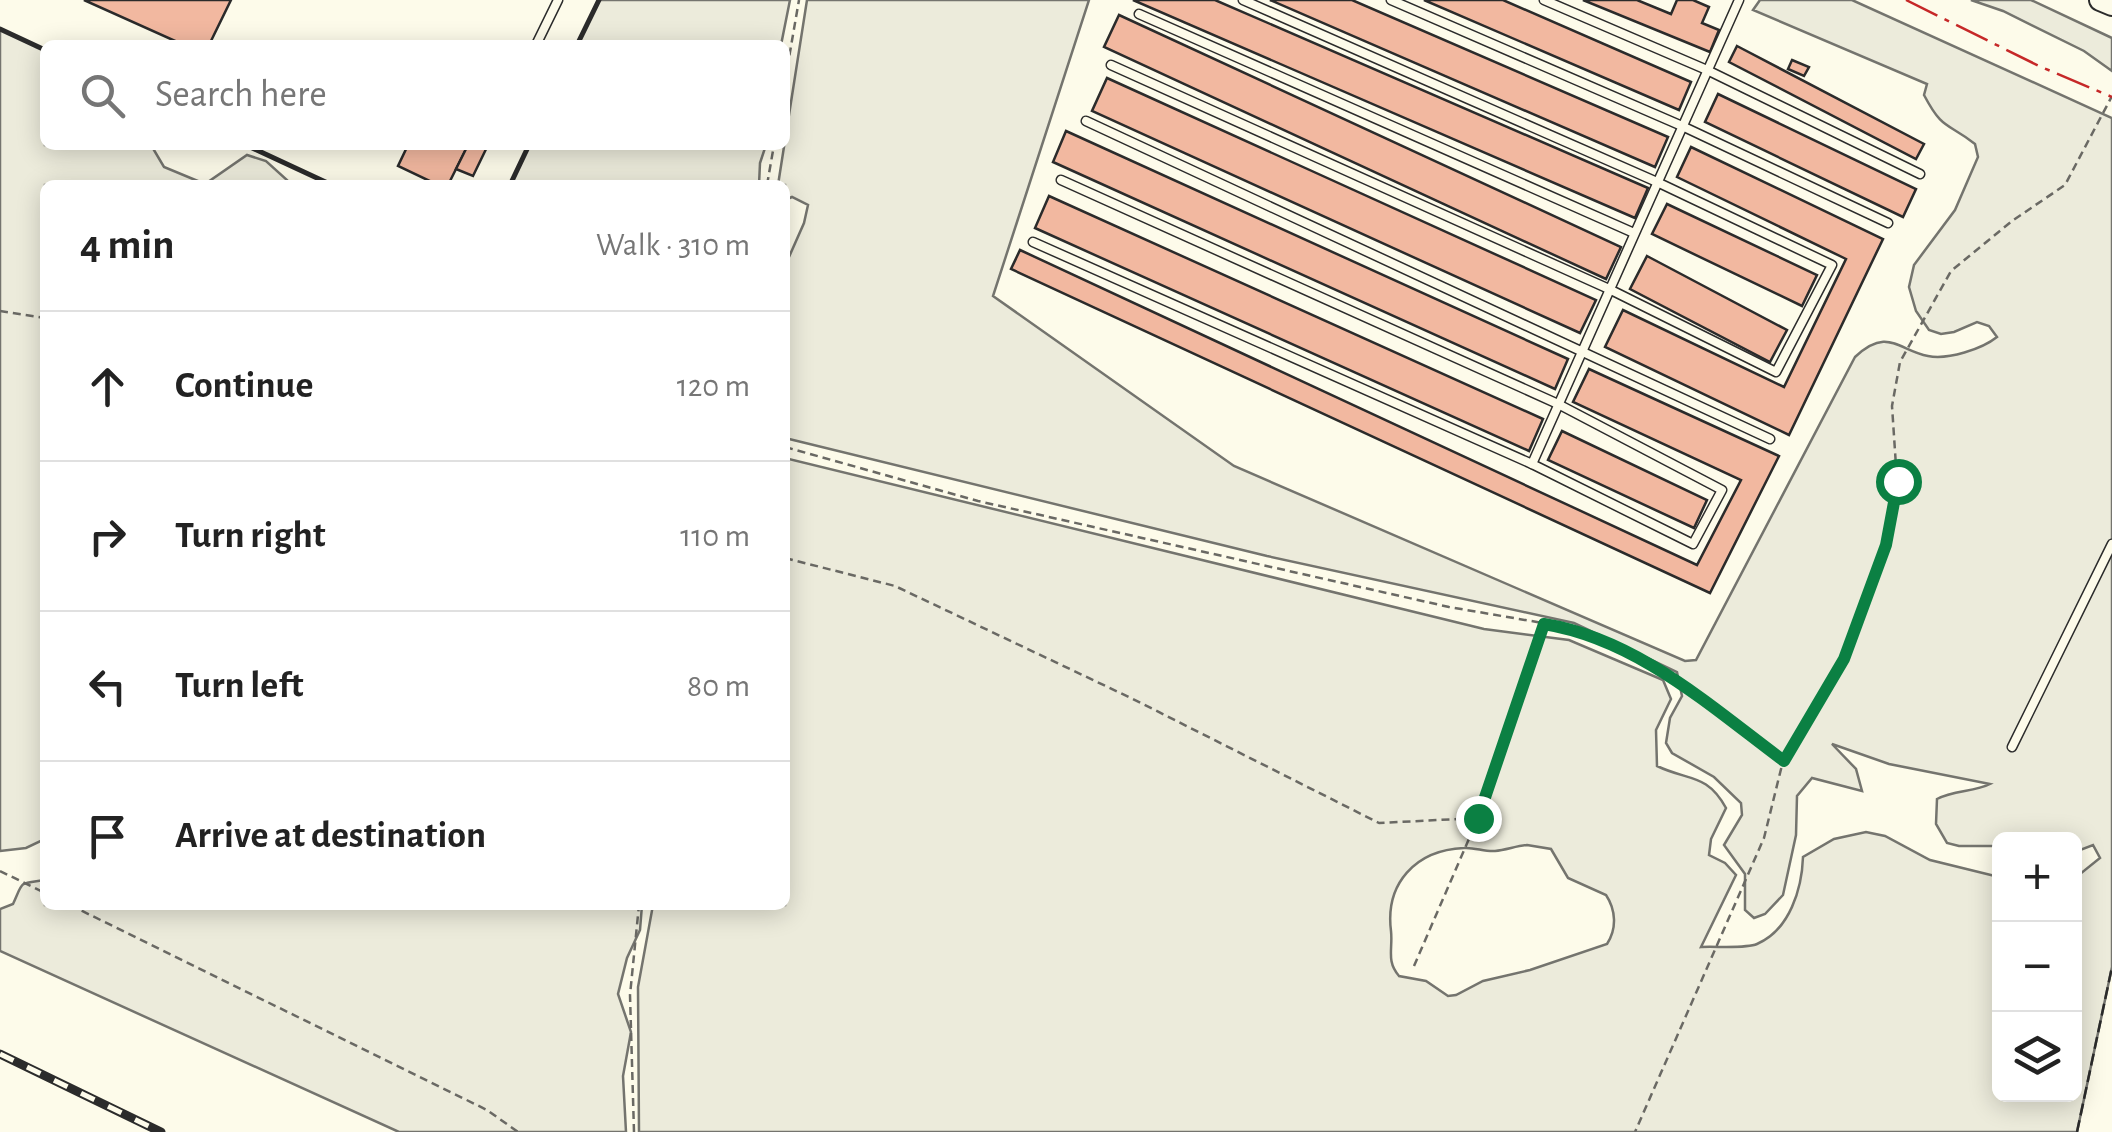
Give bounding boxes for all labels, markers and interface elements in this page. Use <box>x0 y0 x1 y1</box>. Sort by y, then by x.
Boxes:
search box <box>40 40 790 150</box>
icon: search <box>75 68 130 123</box>
text: Search here <box>155 76 327 114</box>
text: 4 min <box>80 224 175 266</box>
text: Walk · 310 m <box>596 229 750 261</box>
icon: ahead <box>80 359 135 414</box>
text: Continue <box>175 367 313 405</box>
text: 120 m <box>677 370 750 402</box>
route start <box>1876 459 1922 505</box>
icon: right <box>80 509 135 564</box>
text: Turn right <box>175 517 325 555</box>
text: 110 m <box>680 520 750 552</box>
icon: left <box>80 659 135 714</box>
text: Turn left <box>175 667 303 705</box>
text: 80 m <box>687 670 750 702</box>
route end <box>1456 796 1502 842</box>
icon: arrive <box>80 809 135 864</box>
text: Arrive at destination <box>175 817 486 855</box>
map controls <box>1992 832 2082 1102</box>
button: + <box>1992 832 2082 922</box>
button: − <box>1992 922 2082 1012</box>
button: layers <box>1992 1012 2082 1102</box>

